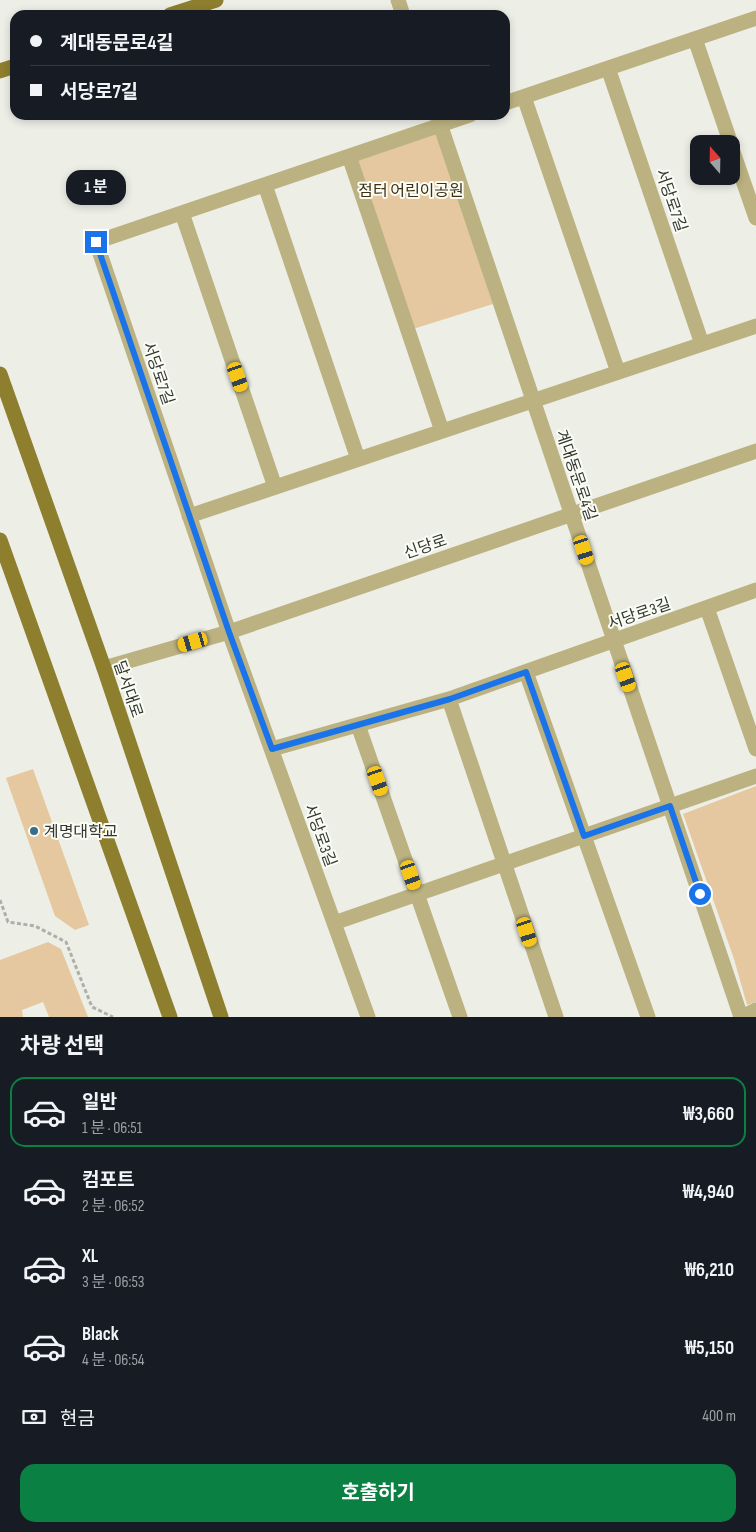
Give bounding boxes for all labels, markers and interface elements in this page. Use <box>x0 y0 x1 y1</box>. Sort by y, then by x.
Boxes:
text: 계대동문로4길 <box>60 32 174 55</box>
text: 서당로7길 <box>60 81 138 104</box>
north arrow <box>690 135 740 185</box>
map controls <box>690 135 740 185</box>
street label: 서당로7길 <box>651 167 690 234</box>
callout: 1 분 <box>66 170 126 204</box>
text: 1 분 <box>84 178 108 197</box>
park label: 점터 어린이공원 <box>358 182 464 201</box>
route end <box>85 231 107 253</box>
street label: 서당로7길 <box>138 340 177 407</box>
car <box>226 360 249 394</box>
street label: 계대동문로4길 <box>551 427 600 524</box>
street label: 신당로 <box>402 531 450 564</box>
car <box>572 533 595 567</box>
street label: 서당로3길 <box>605 595 674 634</box>
car <box>176 631 209 653</box>
street label: 달서대로 <box>109 659 146 721</box>
car <box>614 660 637 694</box>
car <box>366 764 389 798</box>
street label: 서당로3길 <box>299 801 340 870</box>
place label: 계명대학교 <box>44 823 118 842</box>
marker: 계명대학교 <box>28 825 40 837</box>
car <box>399 858 422 892</box>
route start <box>689 883 711 905</box>
car <box>515 915 538 949</box>
text: 차량 선택 <box>20 1033 104 1060</box>
icon: car <box>22 1090 67 1135</box>
text: 일반 <box>82 1091 117 1114</box>
text: ₩3,660 <box>683 1103 734 1126</box>
text: 1 분 · 06:51 <box>82 1119 142 1138</box>
icon: car <box>22 1168 67 1213</box>
text: 컴포트 <box>82 1169 134 1192</box>
text: ₩4,940 <box>683 1181 734 1204</box>
text: 2 분 · 06:52 <box>82 1197 144 1216</box>
text: XL <box>82 1245 98 1268</box>
icon: car <box>22 1246 67 1291</box>
text: ₩6,210 <box>685 1259 734 1282</box>
text: 3 분 · 06:53 <box>82 1273 145 1292</box>
text: Black <box>82 1323 119 1346</box>
icon: car <box>22 1324 67 1369</box>
text: ₩5,150 <box>685 1337 734 1360</box>
text: 4 분 · 06:54 <box>82 1351 145 1370</box>
icon: cash <box>20 1403 48 1431</box>
text: 400 m <box>702 1407 736 1426</box>
text: 현금 <box>60 1408 95 1431</box>
button: 호출하기 <box>20 1464 736 1522</box>

